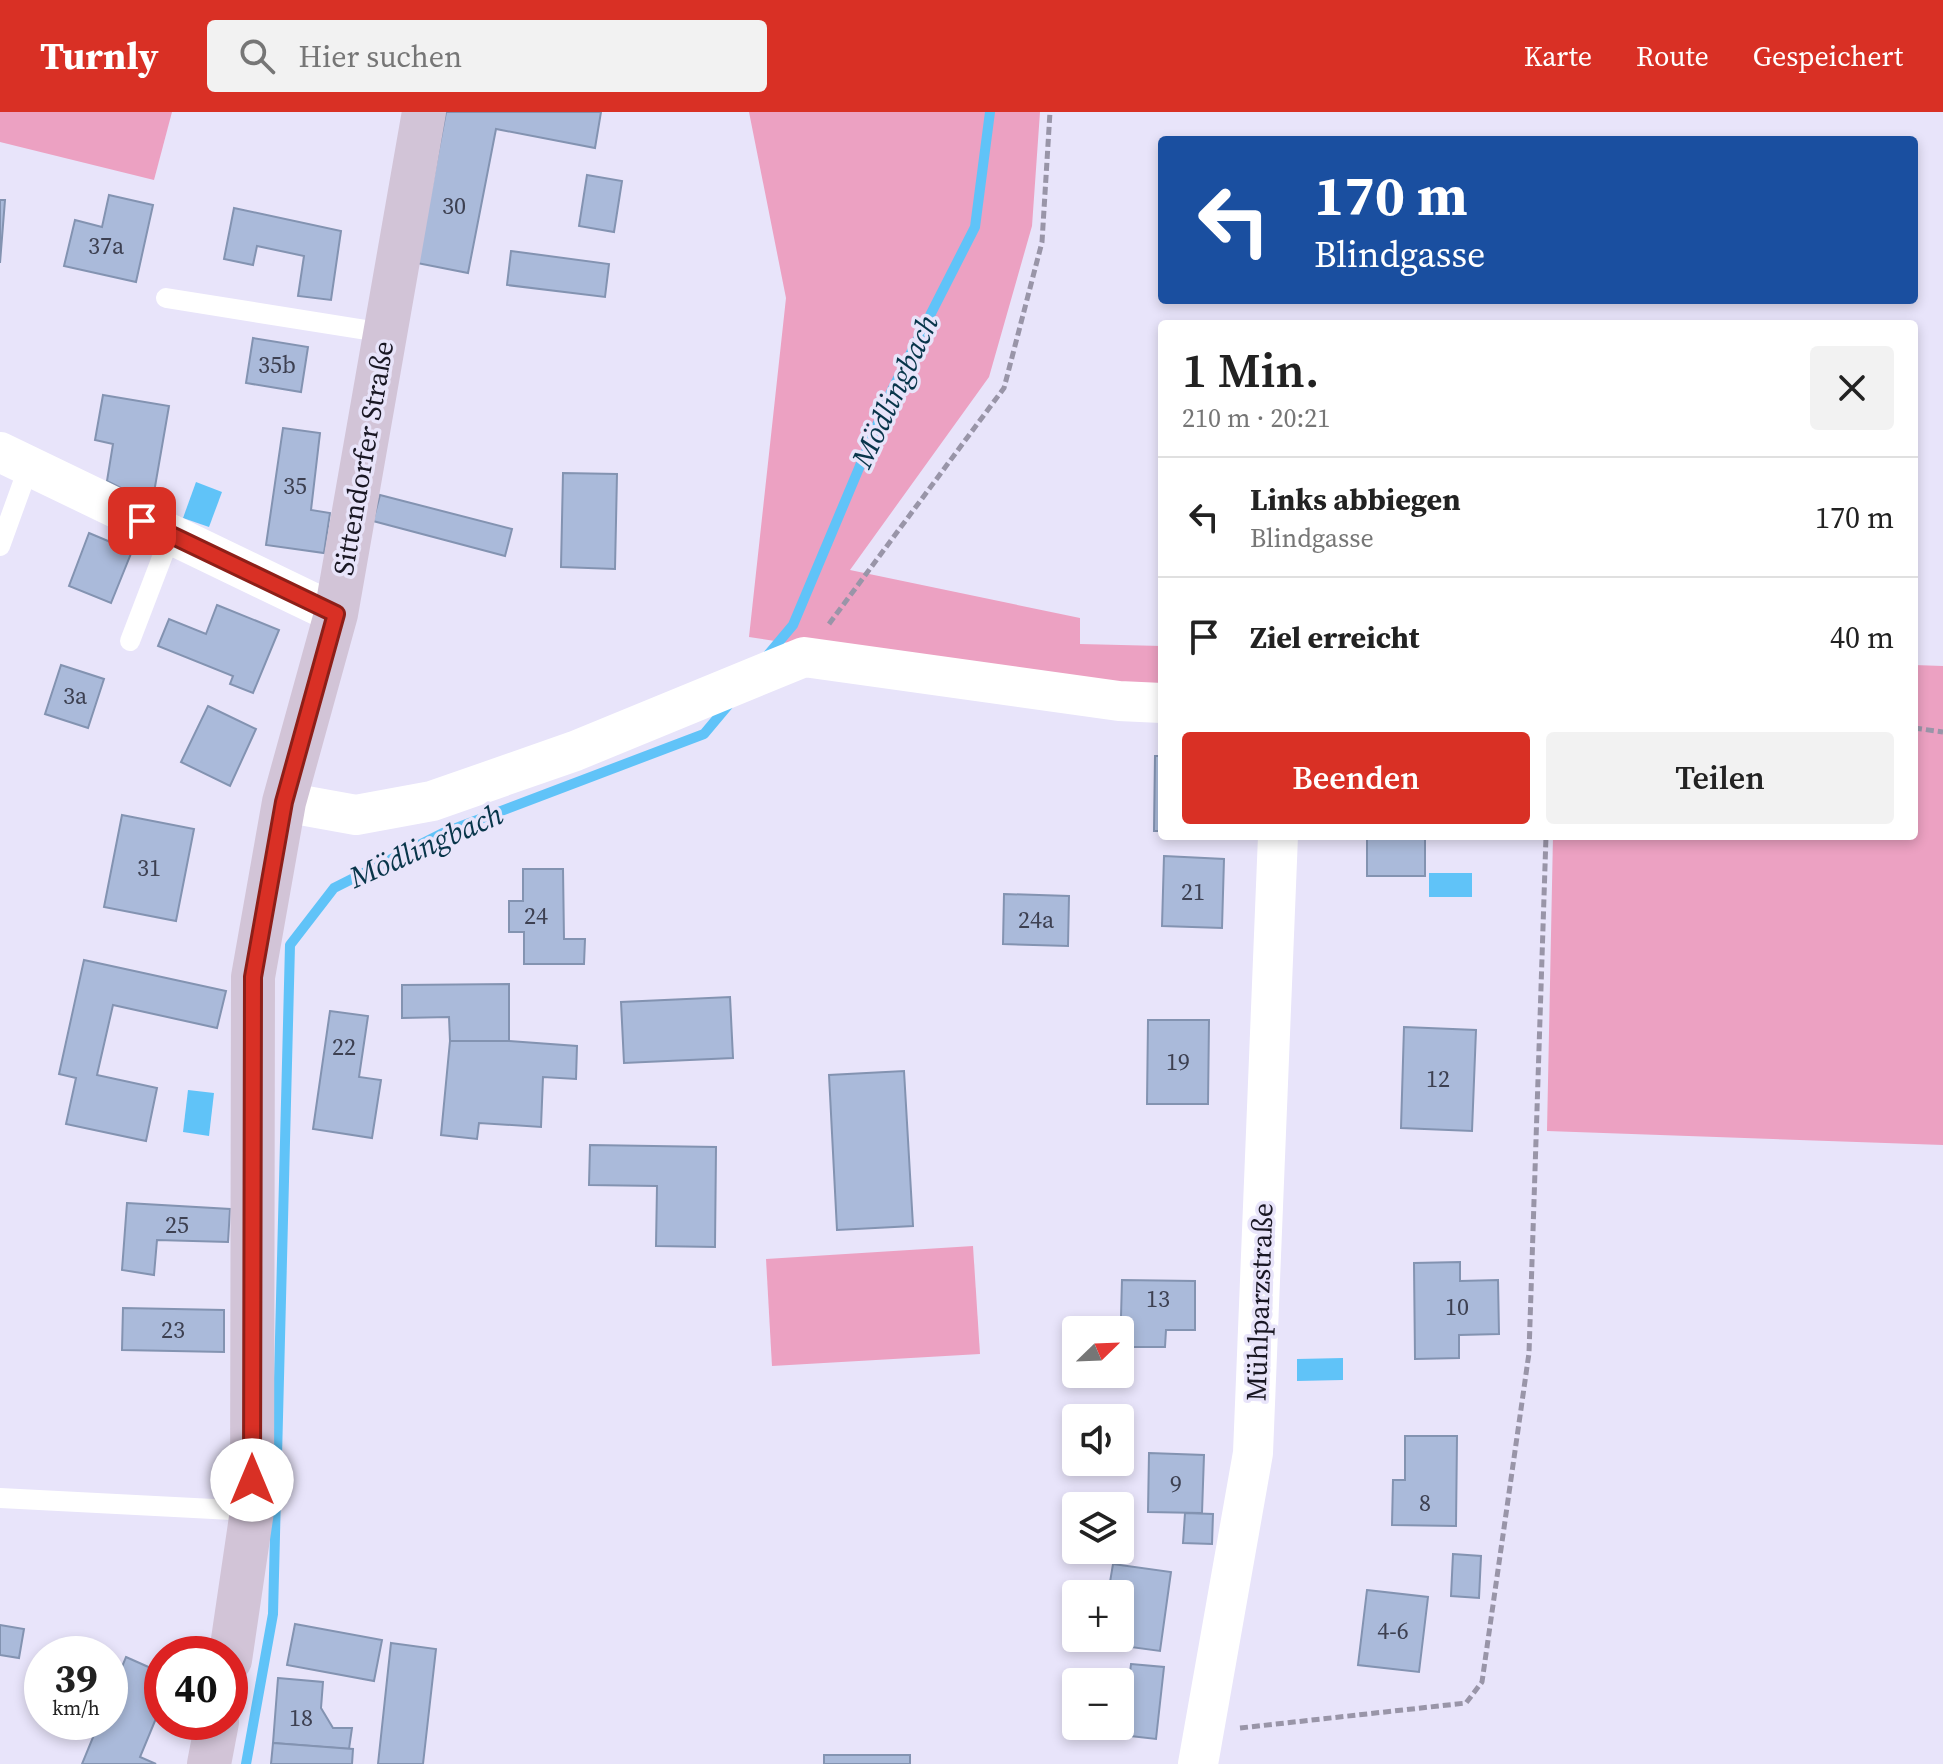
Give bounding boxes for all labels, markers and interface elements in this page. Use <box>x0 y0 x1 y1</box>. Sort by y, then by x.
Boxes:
search box <box>207 20 767 92</box>
text: Turnly <box>40 30 159 82</box>
icon: search <box>235 34 279 78</box>
text: Hier suchen <box>299 36 462 77</box>
text: Karte <box>1524 37 1592 75</box>
text: Route <box>1636 37 1709 75</box>
text: Gespeichert <box>1753 37 1903 75</box>
text: 170 m <box>1314 157 1468 234</box>
icon: left <box>1182 168 1286 272</box>
house number: 30 <box>442 189 466 222</box>
house number: 37a <box>88 229 125 262</box>
text: Blindgasse <box>1314 230 1485 279</box>
water label: Mödlingbach <box>841 308 948 475</box>
text: 1 Min. <box>1182 337 1319 403</box>
street label: Sittendorfer Straße <box>324 338 402 578</box>
button: close <box>1810 346 1894 430</box>
house number: 35b <box>258 348 296 381</box>
text: 210 m · 20:21 <box>1182 400 1330 436</box>
house number: 35 <box>283 469 307 502</box>
text: Links abbiegen <box>1250 479 1461 520</box>
pin <box>108 487 176 555</box>
icon: left <box>1182 495 1226 539</box>
text: 170 m <box>1815 497 1894 538</box>
icon: arrive <box>120 499 164 543</box>
text: Blindgasse <box>1250 520 1374 556</box>
icon: arrive <box>1182 615 1226 659</box>
text: Ziel erreicht <box>1250 617 1419 658</box>
text: 40 m <box>1830 617 1894 658</box>
house number: 3a <box>63 679 88 712</box>
button: Beenden <box>1182 732 1530 824</box>
button: Teilen <box>1546 732 1894 824</box>
water label: Mödlingbach <box>341 793 509 898</box>
house number: 31 <box>137 851 161 884</box>
house number: 21 <box>1181 875 1205 908</box>
house number: 24 <box>524 899 548 932</box>
house number: 24a <box>1018 903 1055 936</box>
house number: 22 <box>332 1030 356 1063</box>
house number: 19 <box>1166 1045 1190 1078</box>
house number: 12 <box>1426 1062 1450 1095</box>
street label: Mühlparzstraße <box>1237 1202 1281 1402</box>
house number: 25 <box>165 1208 189 1241</box>
house number: 13 <box>1146 1282 1170 1315</box>
house number: 10 <box>1445 1290 1469 1323</box>
house number: 23 <box>161 1313 185 1346</box>
north arrow <box>1062 1316 1134 1388</box>
map controls <box>1062 1316 1134 1740</box>
button: sound <box>1062 1404 1134 1476</box>
position arrow <box>210 1438 294 1522</box>
house number: 9 <box>1170 1467 1182 1500</box>
house number: 8 <box>1419 1486 1431 1519</box>
button: layers <box>1062 1492 1134 1564</box>
button: + <box>1062 1580 1134 1652</box>
house number: 4-6 <box>1377 1614 1409 1647</box>
speed limit sign: 40 <box>144 1636 248 1740</box>
text: 39 <box>54 1651 98 1705</box>
button: − <box>1062 1668 1134 1740</box>
text: km/h <box>52 1694 100 1722</box>
house number: 18 <box>289 1701 313 1734</box>

